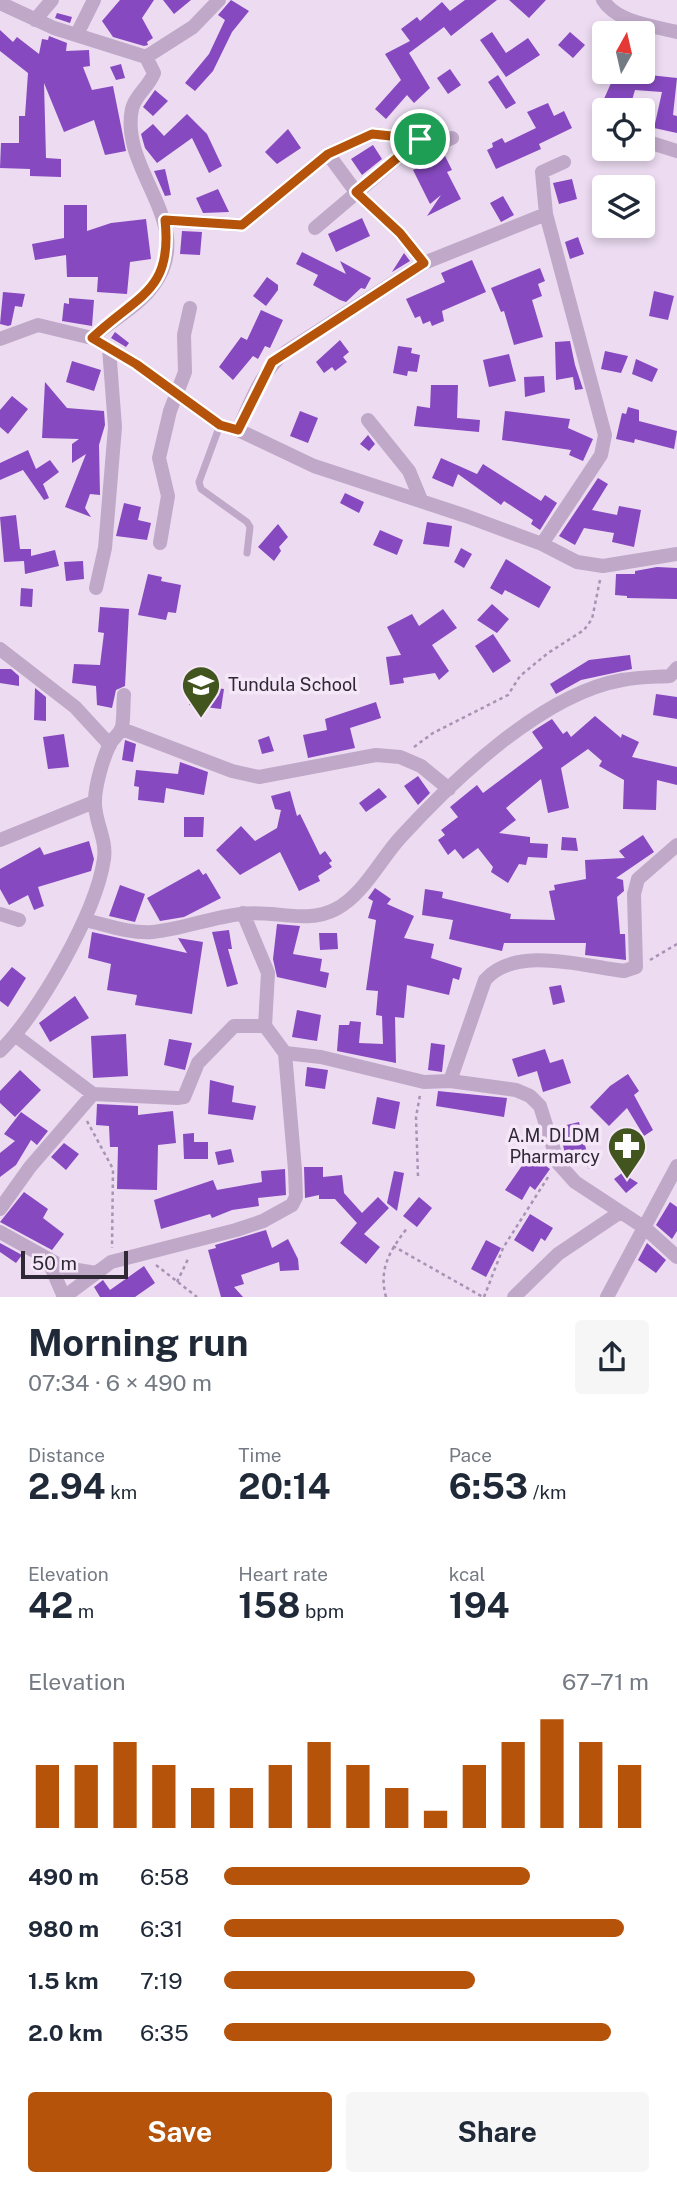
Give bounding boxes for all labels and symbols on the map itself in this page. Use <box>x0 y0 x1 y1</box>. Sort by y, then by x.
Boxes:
north arrow <box>592 21 654 84</box>
pin <box>390 109 450 169</box>
school or university icon: Tundula School <box>180 664 222 719</box>
place label: Tundula School <box>228 674 358 695</box>
place label: A.M. DLDM Pharmarcy <box>508 1125 600 1167</box>
pharmacy icon: A.M. DLDM Pharmarcy <box>606 1125 648 1180</box>
scale bar <box>21 1248 128 1280</box>

